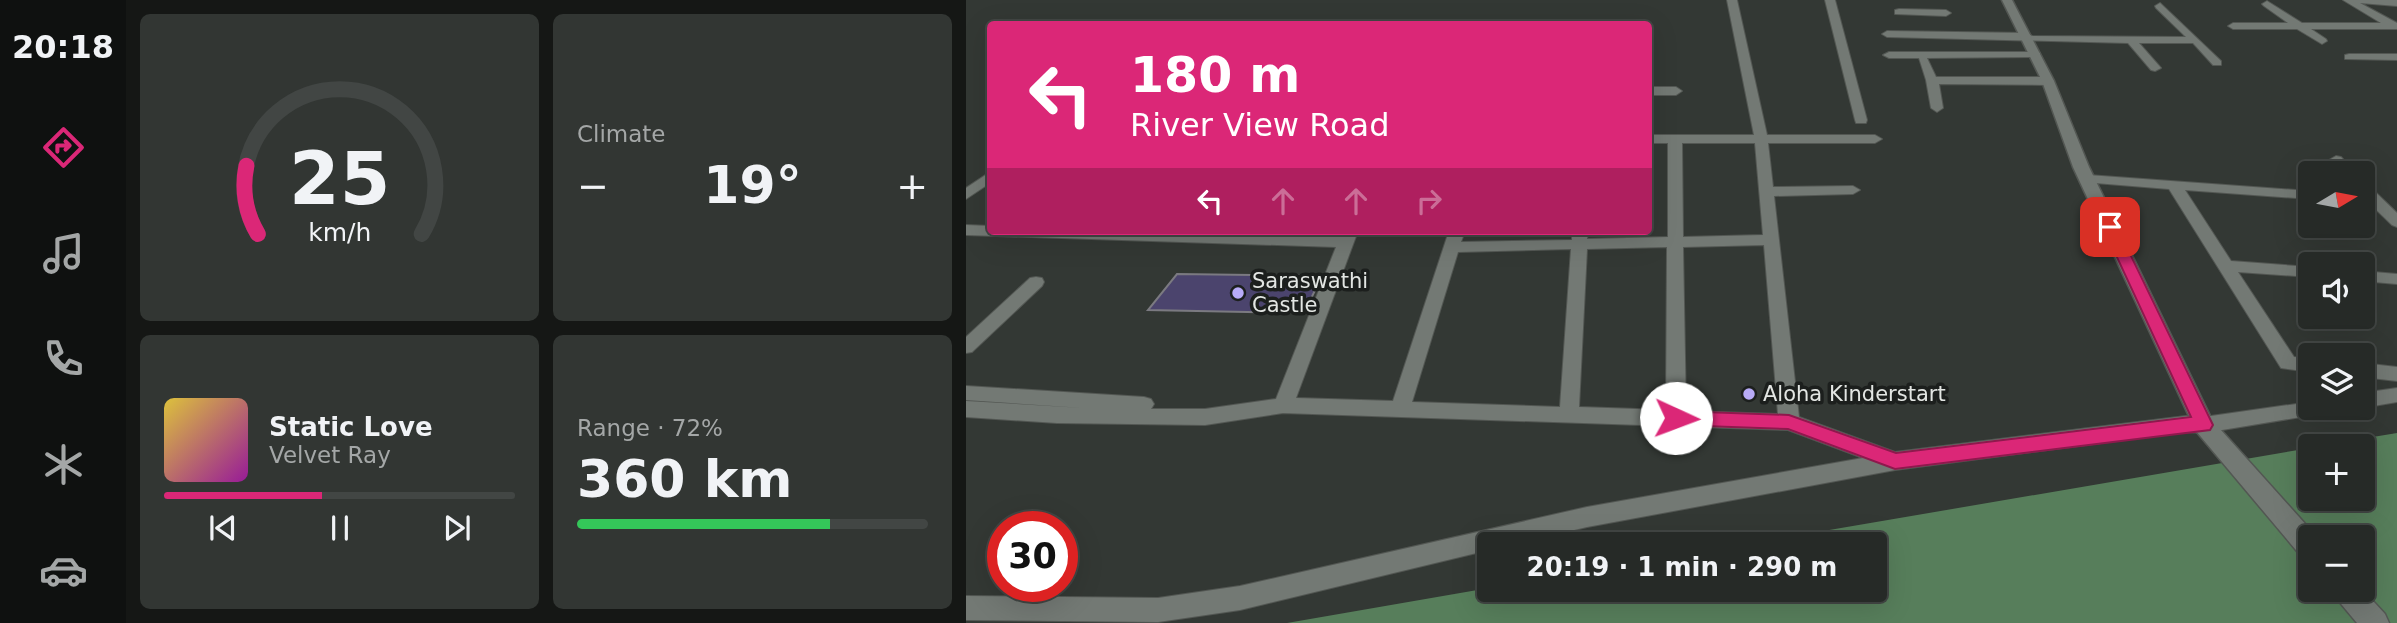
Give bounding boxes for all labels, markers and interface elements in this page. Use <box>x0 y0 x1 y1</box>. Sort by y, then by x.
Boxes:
text: 20:18 <box>12 28 114 66</box>
text: 180 m <box>1130 47 1300 104</box>
icon: left <box>1015 49 1106 140</box>
text: River View Road <box>1130 106 1389 144</box>
text: Climate <box>577 121 666 147</box>
icon: directions <box>39 123 88 172</box>
text: 25 <box>289 136 390 221</box>
text: 19° <box>703 155 802 215</box>
north arrow <box>2298 161 2375 238</box>
map controls <box>2298 161 2375 602</box>
text: − <box>577 164 609 208</box>
text: + <box>896 164 928 208</box>
icon: left <box>1191 182 1229 220</box>
icon: ahead <box>1264 182 1302 220</box>
icon: ahead <box>1337 182 1375 220</box>
icon: right <box>1410 182 1448 220</box>
pin <box>2080 197 2140 257</box>
icon: arrive <box>2091 208 2129 246</box>
text: km/h <box>308 217 371 246</box>
icon: music <box>39 229 88 278</box>
button: sound <box>2298 252 2375 329</box>
place label: Saraswathi Castle <box>1252 269 1368 317</box>
marker: Saraswathi Castle <box>1230 285 1246 301</box>
icon: phone <box>39 334 88 383</box>
button: layers <box>2298 343 2375 420</box>
position arrow <box>1639 381 1713 455</box>
place label: Aloha Kinderstart <box>1763 382 1946 406</box>
marker: Aloha Kinderstart <box>1741 386 1757 402</box>
text: Static Love <box>269 412 433 442</box>
text: Range · 72% <box>577 415 723 441</box>
button: + <box>2298 434 2375 511</box>
icon: climate <box>39 440 88 489</box>
text: Velvet Ray <box>269 442 391 468</box>
text: 360 km <box>577 449 792 509</box>
icon: previous <box>204 509 242 547</box>
icon: pause <box>321 509 359 547</box>
icon: next <box>438 509 476 547</box>
speed limit sign: 30 <box>987 511 1078 602</box>
button: − <box>2298 525 2375 602</box>
icon: car <box>39 546 88 595</box>
text: 20:19 · 1 min · 290 m <box>1527 552 1837 582</box>

